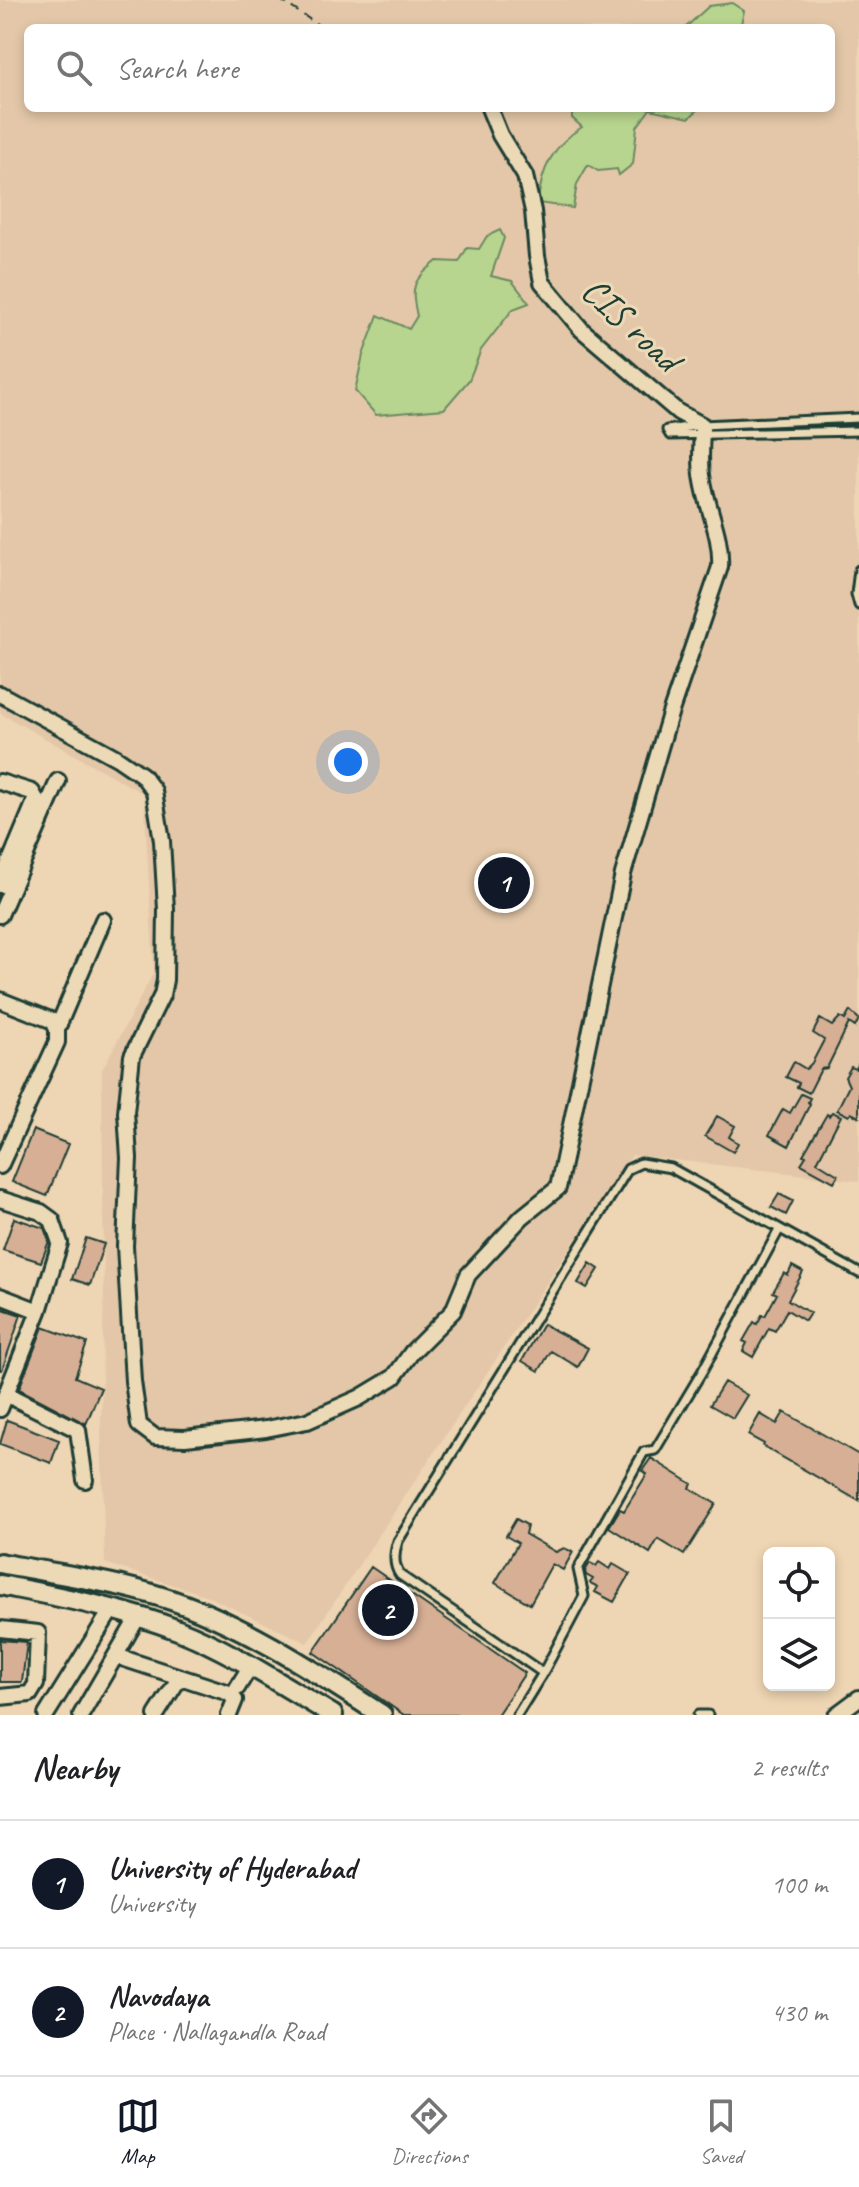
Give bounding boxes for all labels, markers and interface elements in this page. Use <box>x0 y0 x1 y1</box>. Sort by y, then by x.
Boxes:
search box <box>24 24 835 112</box>
icon: search <box>52 46 96 90</box>
text: Search here <box>116 49 238 87</box>
street label: CIS road <box>572 267 695 386</box>
your location <box>328 742 368 782</box>
pin: 1 <box>478 853 530 913</box>
map controls <box>763 1547 835 1691</box>
button: locate <box>763 1547 835 1619</box>
pin: 2 <box>362 1580 414 1640</box>
button: layers <box>763 1619 835 1691</box>
text: Nearby <box>32 1746 118 1789</box>
text: 2 results <box>751 1751 827 1784</box>
text: University of Hyderabad <box>108 1849 355 1887</box>
text: 1 <box>52 1868 64 1901</box>
text: 100 m <box>771 1868 827 1901</box>
text: University <box>108 1887 195 1920</box>
text: Navodaya <box>108 1977 208 2015</box>
text: 2 <box>52 1996 64 2029</box>
text: 430 m <box>771 1996 827 2029</box>
text: Place · Nallagandla Road <box>108 2015 325 2048</box>
tab: Map <box>116 2094 160 2170</box>
tab: Directions <box>391 2094 468 2170</box>
tab: Saved <box>699 2094 743 2170</box>

